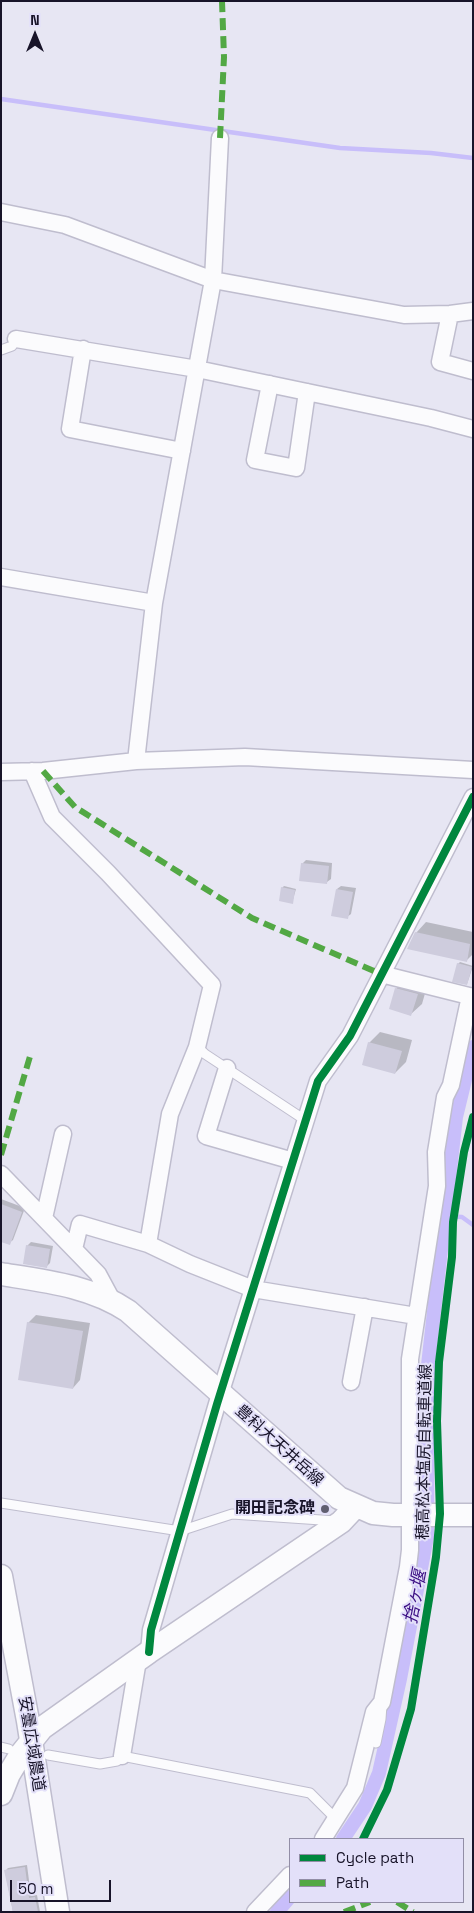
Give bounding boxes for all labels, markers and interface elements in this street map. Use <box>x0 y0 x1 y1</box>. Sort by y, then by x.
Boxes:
north arrow <box>10 10 60 60</box>
text: N <box>30 11 40 29</box>
street label: 穂高松本塩尻自転車道線 <box>414 1364 436 1540</box>
street label: 豊科大天井岳線 <box>231 1401 327 1491</box>
place label: 開田記念碑 <box>235 1499 315 1519</box>
marker: 開田記念碑 <box>319 1503 331 1515</box>
water label: 捨ヶ堰 <box>400 1568 432 1626</box>
street label: 安曇広域農道 <box>14 1695 48 1793</box>
legend <box>289 1838 464 1903</box>
text: Cycle path <box>336 1848 414 1867</box>
scale bar <box>12 1870 114 1902</box>
text: Path <box>336 1873 369 1892</box>
text: 50 m <box>18 1879 53 1898</box>

